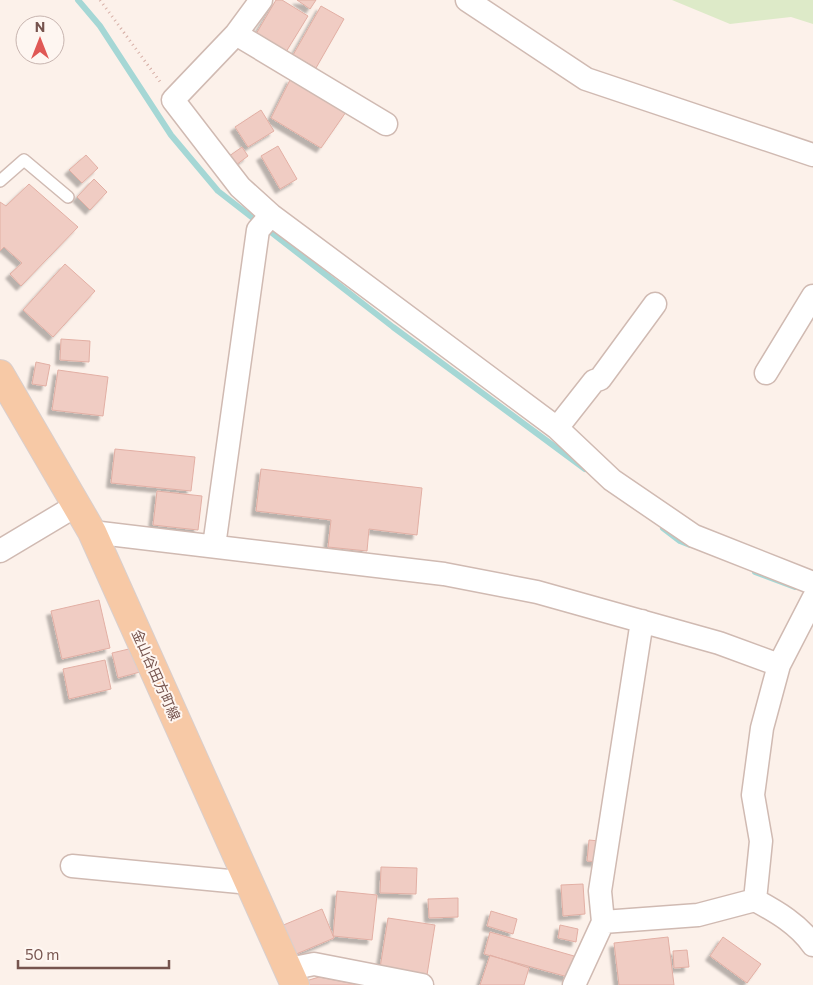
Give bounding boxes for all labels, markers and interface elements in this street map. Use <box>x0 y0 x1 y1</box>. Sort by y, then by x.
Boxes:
north arrow <box>15 15 65 65</box>
text: N <box>35 18 45 35</box>
street label: 金山谷田方町線 <box>129 627 184 723</box>
scale bar <box>18 938 169 970</box>
text: 50 m <box>25 945 59 963</box>

